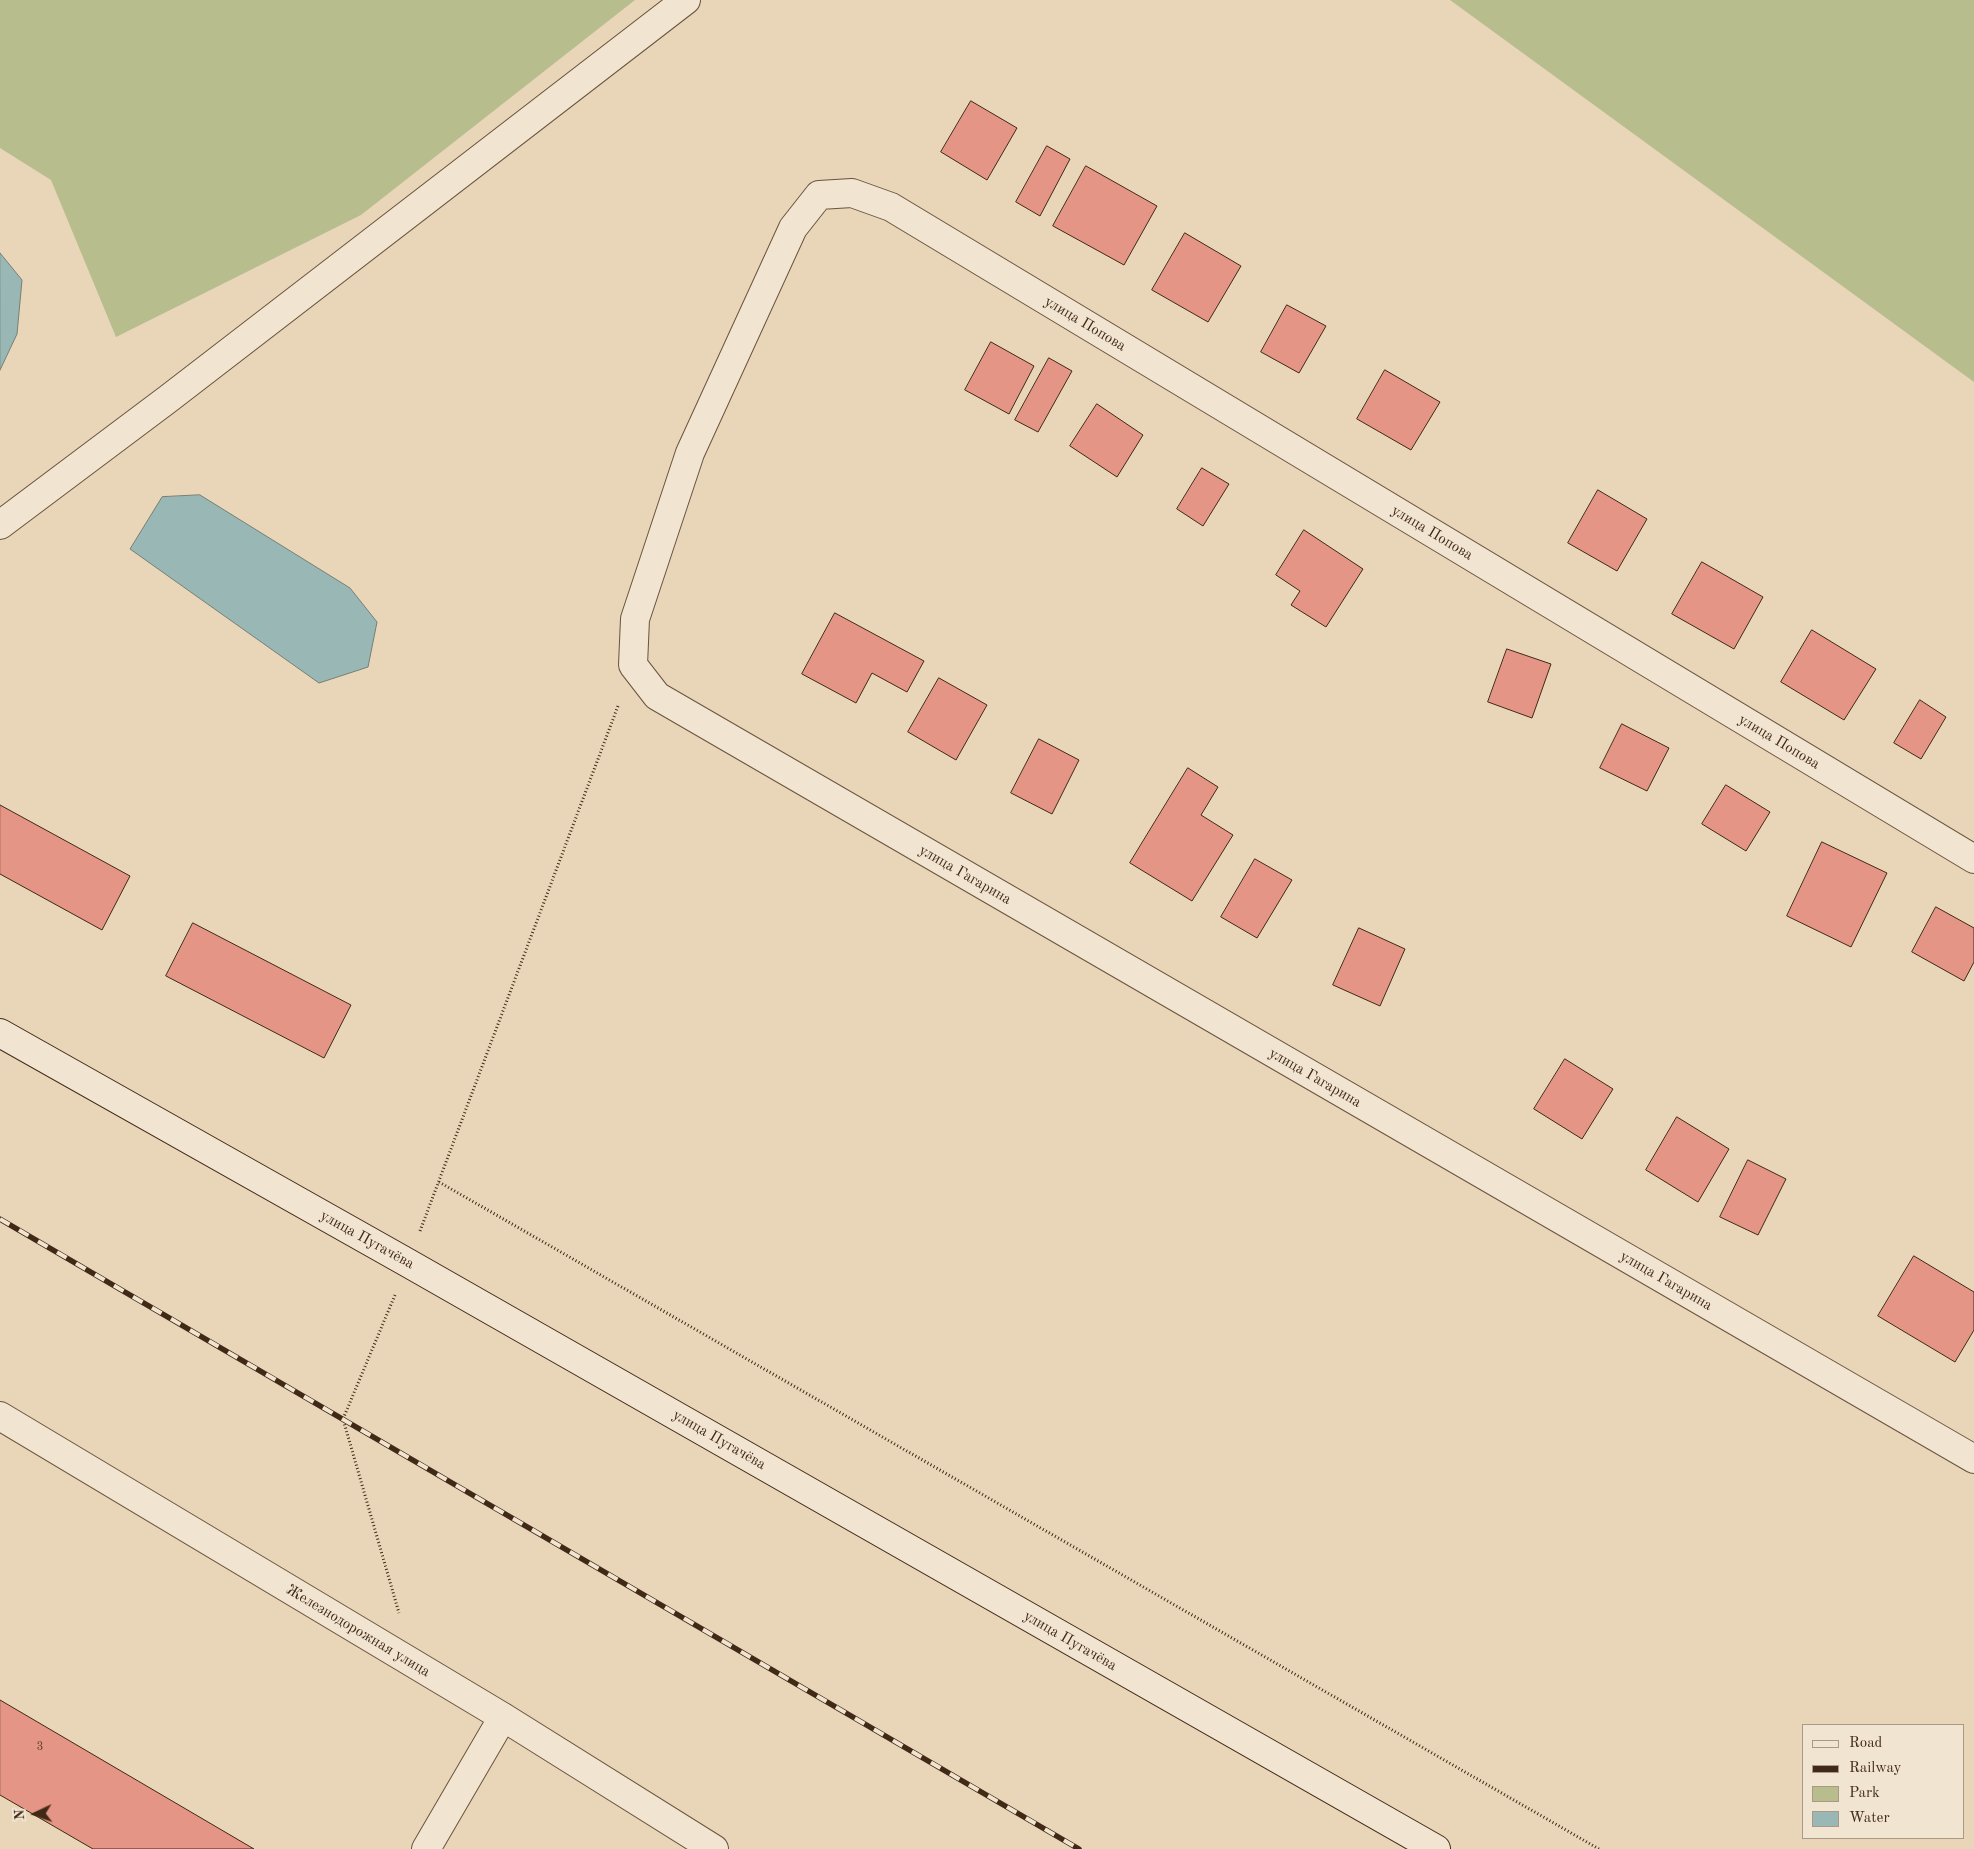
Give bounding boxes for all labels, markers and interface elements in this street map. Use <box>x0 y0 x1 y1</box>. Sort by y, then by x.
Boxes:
street label: улица Попова <box>1041 293 1129 355</box>
street label: улица Попова <box>1388 502 1476 564</box>
street label: улица Попова <box>1735 711 1823 773</box>
street label: улица Гагарина <box>916 841 1014 909</box>
street label: улица Гагарина <box>1266 1044 1364 1112</box>
street label: улица Пугачёва <box>317 1207 417 1273</box>
street label: улица Гагарина <box>1617 1247 1715 1315</box>
street label: улица Пугачёва <box>669 1406 769 1474</box>
street label: Железнодорожная улица <box>283 1581 433 1681</box>
street label: улица Пугачёва <box>1020 1607 1120 1675</box>
legend <box>1802 1724 1964 1839</box>
text: Road <box>1849 1736 1882 1751</box>
house number: 3 <box>37 1740 43 1754</box>
text: Railway <box>1849 1761 1902 1776</box>
text: Park <box>1849 1786 1880 1801</box>
north arrow <box>10 1789 60 1839</box>
text: N <box>13 1809 27 1821</box>
text: Water <box>1849 1811 1890 1826</box>

